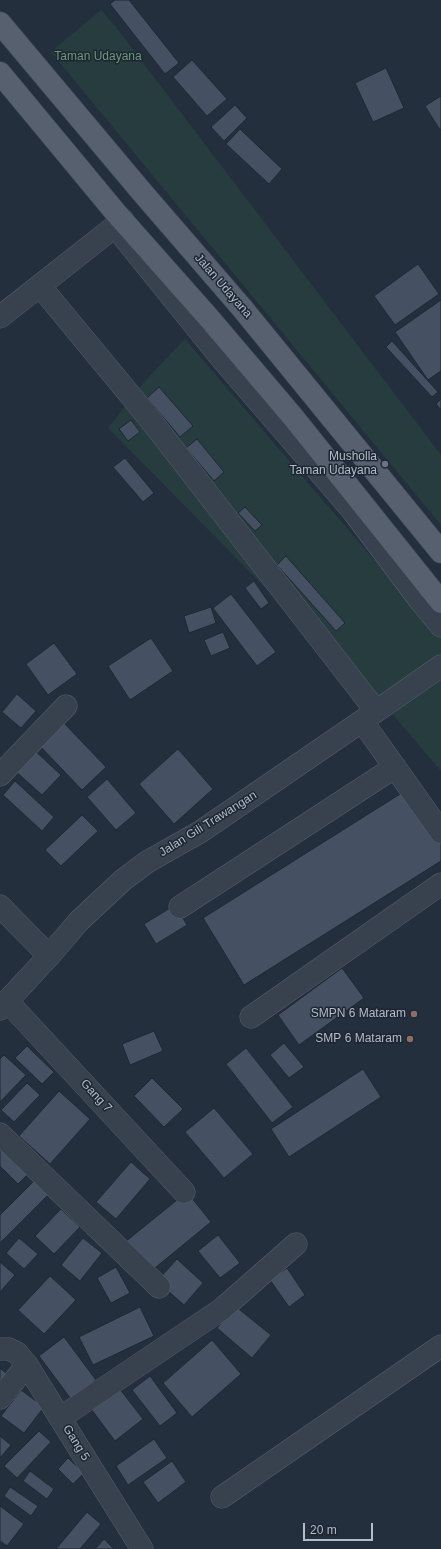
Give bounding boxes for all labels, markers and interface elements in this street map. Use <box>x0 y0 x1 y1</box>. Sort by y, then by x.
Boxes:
park label: Taman Udayana <box>54 50 142 64</box>
street label: Jalan Udayana <box>191 251 255 321</box>
place label: Musholla Taman Udayana <box>290 450 377 478</box>
marker: Musholla Taman Udayana <box>380 459 390 469</box>
street label: Jalan Gili Trawangan <box>157 788 259 860</box>
place label: SMPN 6 Mataram <box>311 1007 406 1021</box>
marker: SMPN 6 Mataram <box>409 1009 419 1019</box>
place label: SMP 6 Mataram <box>315 1032 402 1046</box>
marker: SMP 6 Mataram <box>405 1034 415 1044</box>
street label: Gang 7 <box>77 1077 115 1115</box>
street label: Gang 5 <box>59 1422 93 1464</box>
scale bar <box>305 1515 375 1541</box>
text: 20 m <box>310 1523 337 1537</box>

